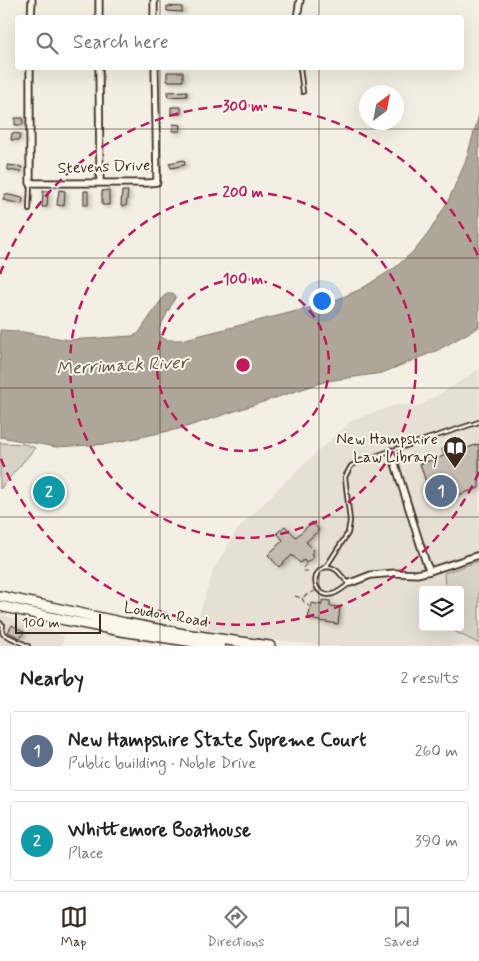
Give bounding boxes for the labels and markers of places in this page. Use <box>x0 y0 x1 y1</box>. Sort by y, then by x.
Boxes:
centre of rings <box>234 356 252 374</box>
place label: New Hampshire Law Library <box>336 429 438 468</box>
library icon: New Hampshire Law Library <box>442 435 468 469</box>
pin: 1 <box>425 472 457 510</box>
pin: 2 <box>33 473 65 511</box>

